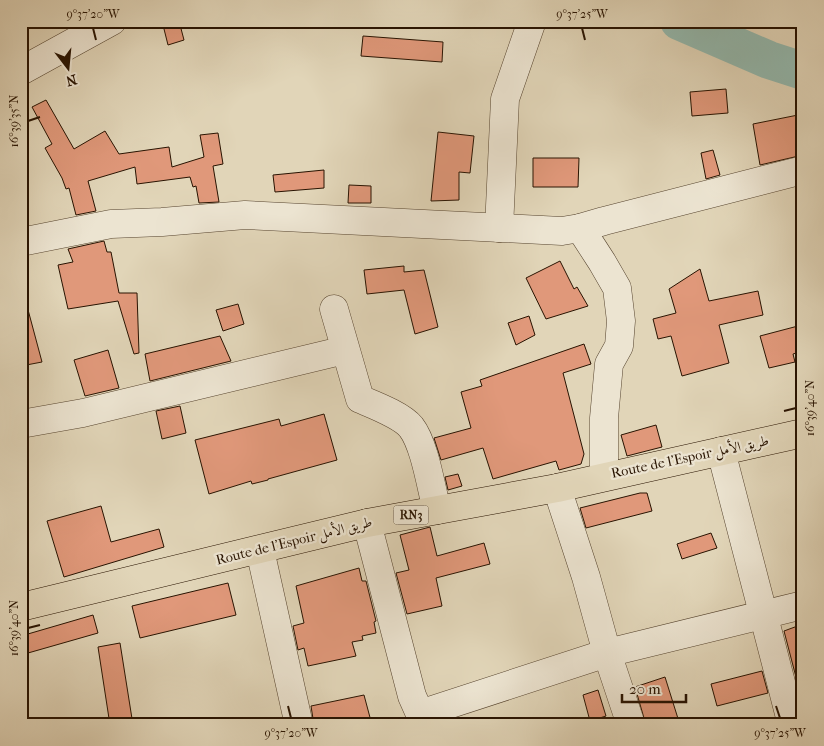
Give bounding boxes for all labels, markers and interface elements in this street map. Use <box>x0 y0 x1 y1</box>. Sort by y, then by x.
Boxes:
text: 9°37'20"W <box>66 7 121 21</box>
text: 9°37'25"W <box>556 7 609 21</box>
north arrow <box>42 42 92 92</box>
text: N <box>64 70 79 90</box>
text: 16°39'35"N <box>7 95 21 147</box>
text: 16°39'40"N <box>803 380 817 436</box>
street label: Route de l’Espoir طريق الأمل <box>609 430 771 484</box>
road number: RN3 <box>394 506 428 524</box>
street label: Route de l’Espoir طريق الأمل <box>214 511 375 571</box>
text: 16°39'40"N <box>7 600 21 656</box>
scale bar <box>622 671 685 703</box>
text: 20 m <box>629 680 661 698</box>
text: 9°37'20"W <box>264 726 319 740</box>
text: 9°37'25"W <box>754 726 807 740</box>

